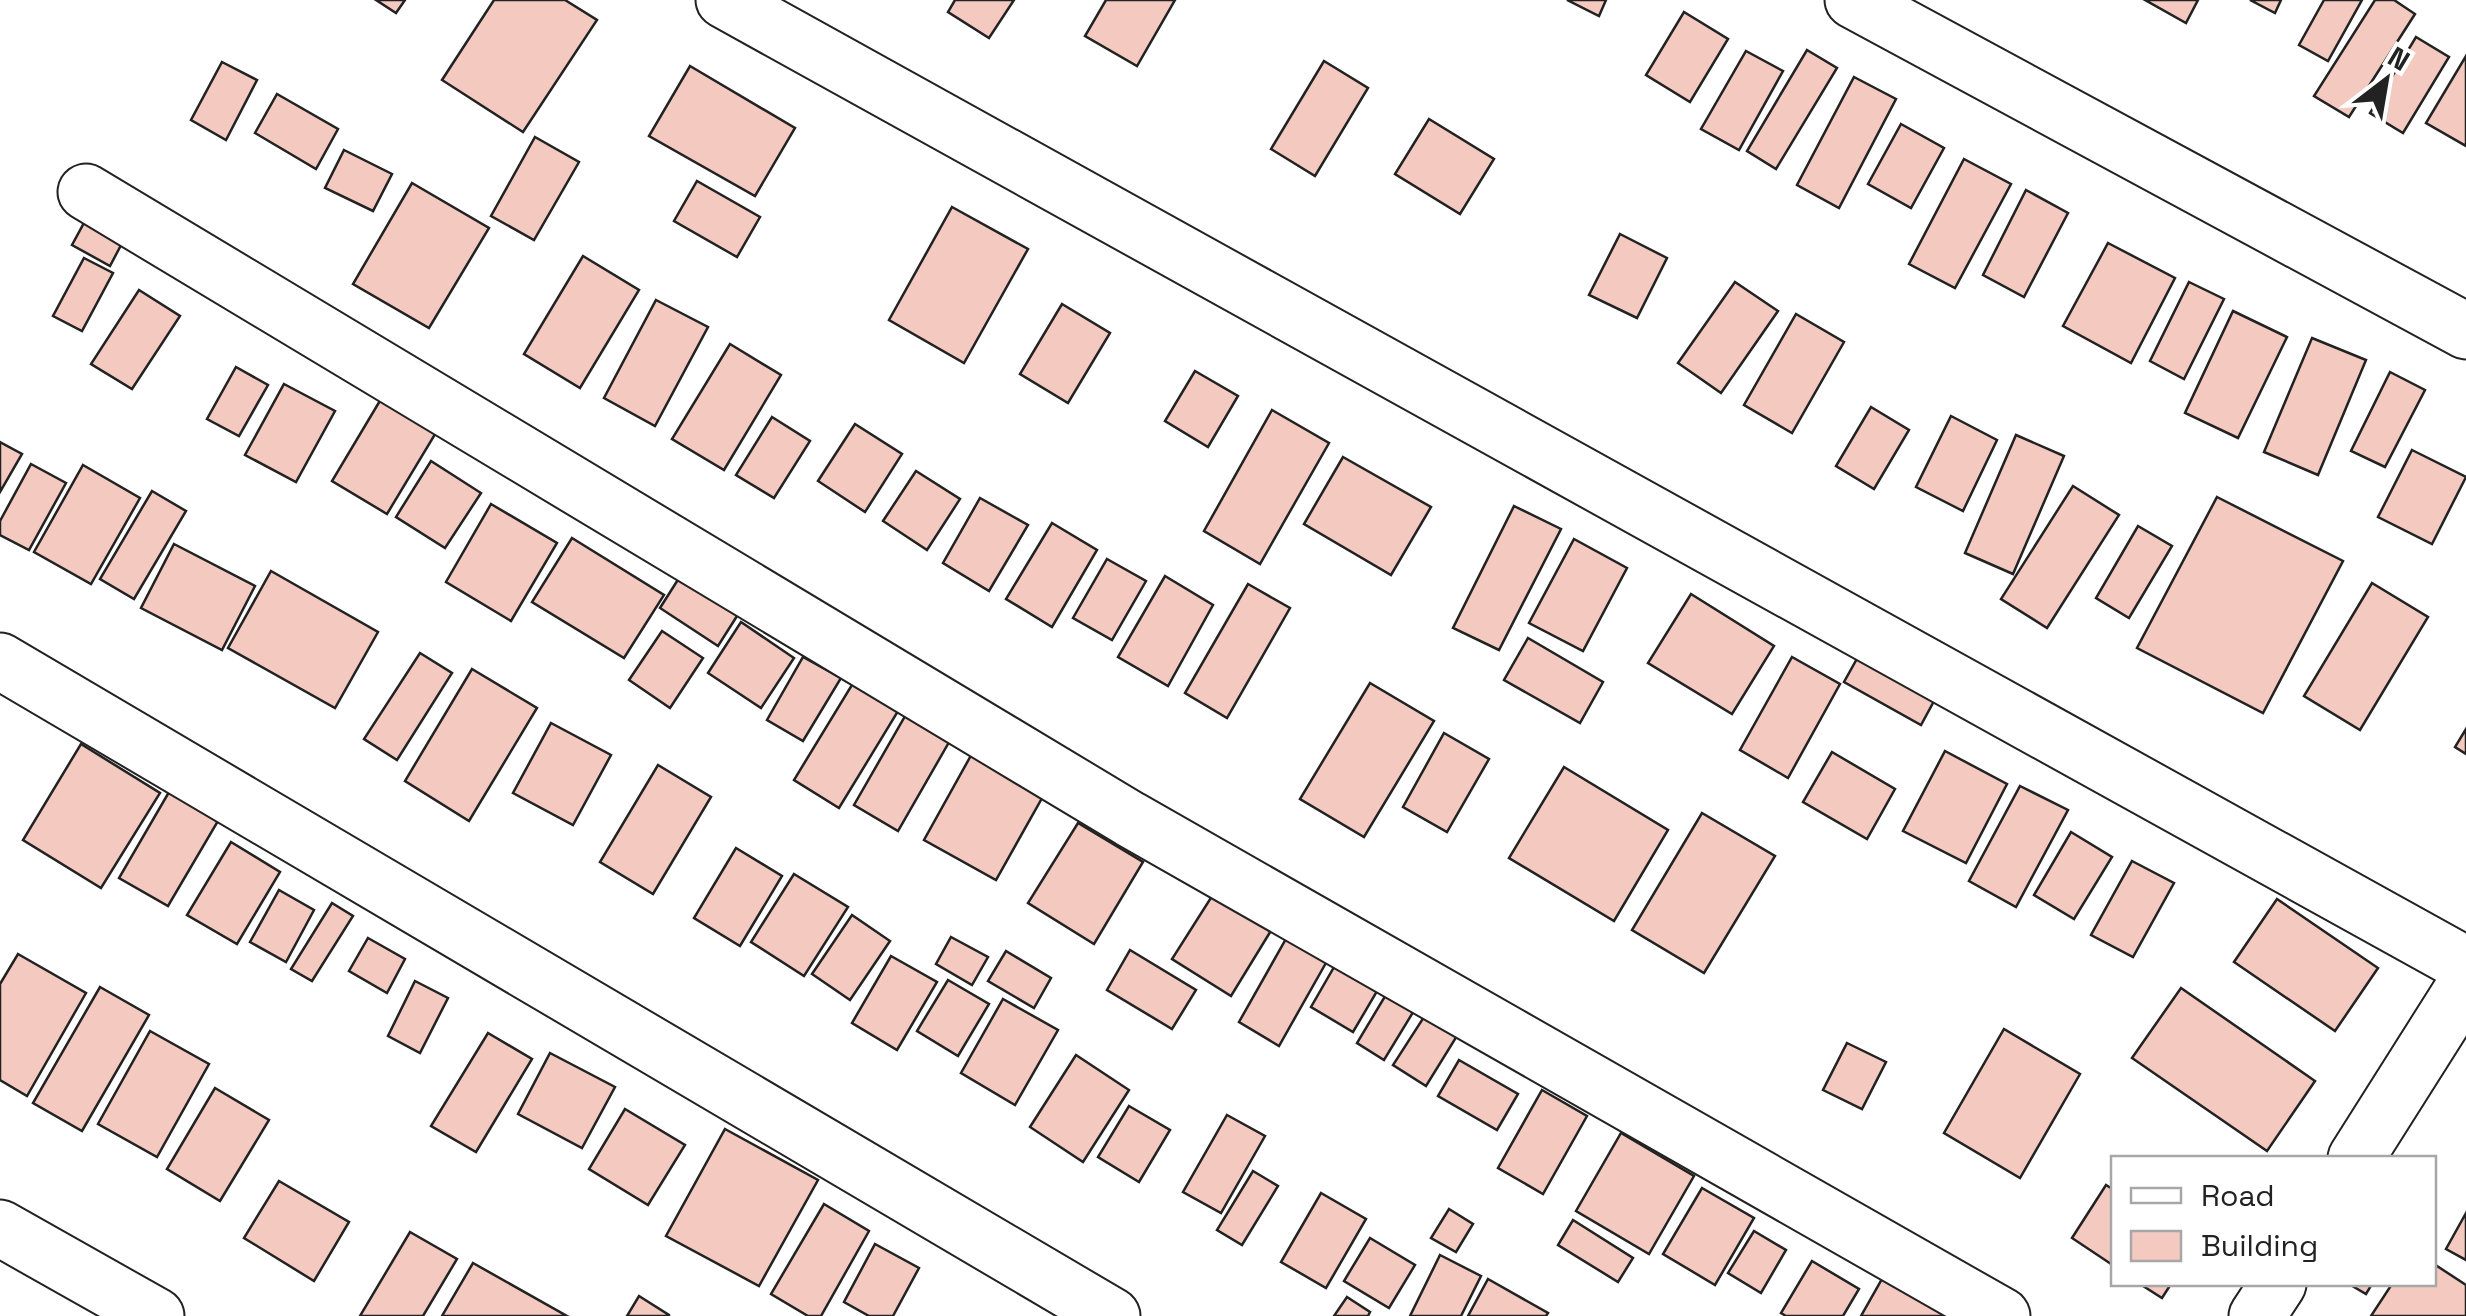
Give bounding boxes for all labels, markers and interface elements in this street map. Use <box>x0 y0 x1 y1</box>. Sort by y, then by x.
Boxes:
north arrow <box>2336 30 2436 130</box>
text: N <box>2382 38 2416 79</box>
legend <box>2111 1156 2436 1286</box>
text: Road <box>2201 1176 2275 1215</box>
text: Building <box>2201 1226 2318 1265</box>

